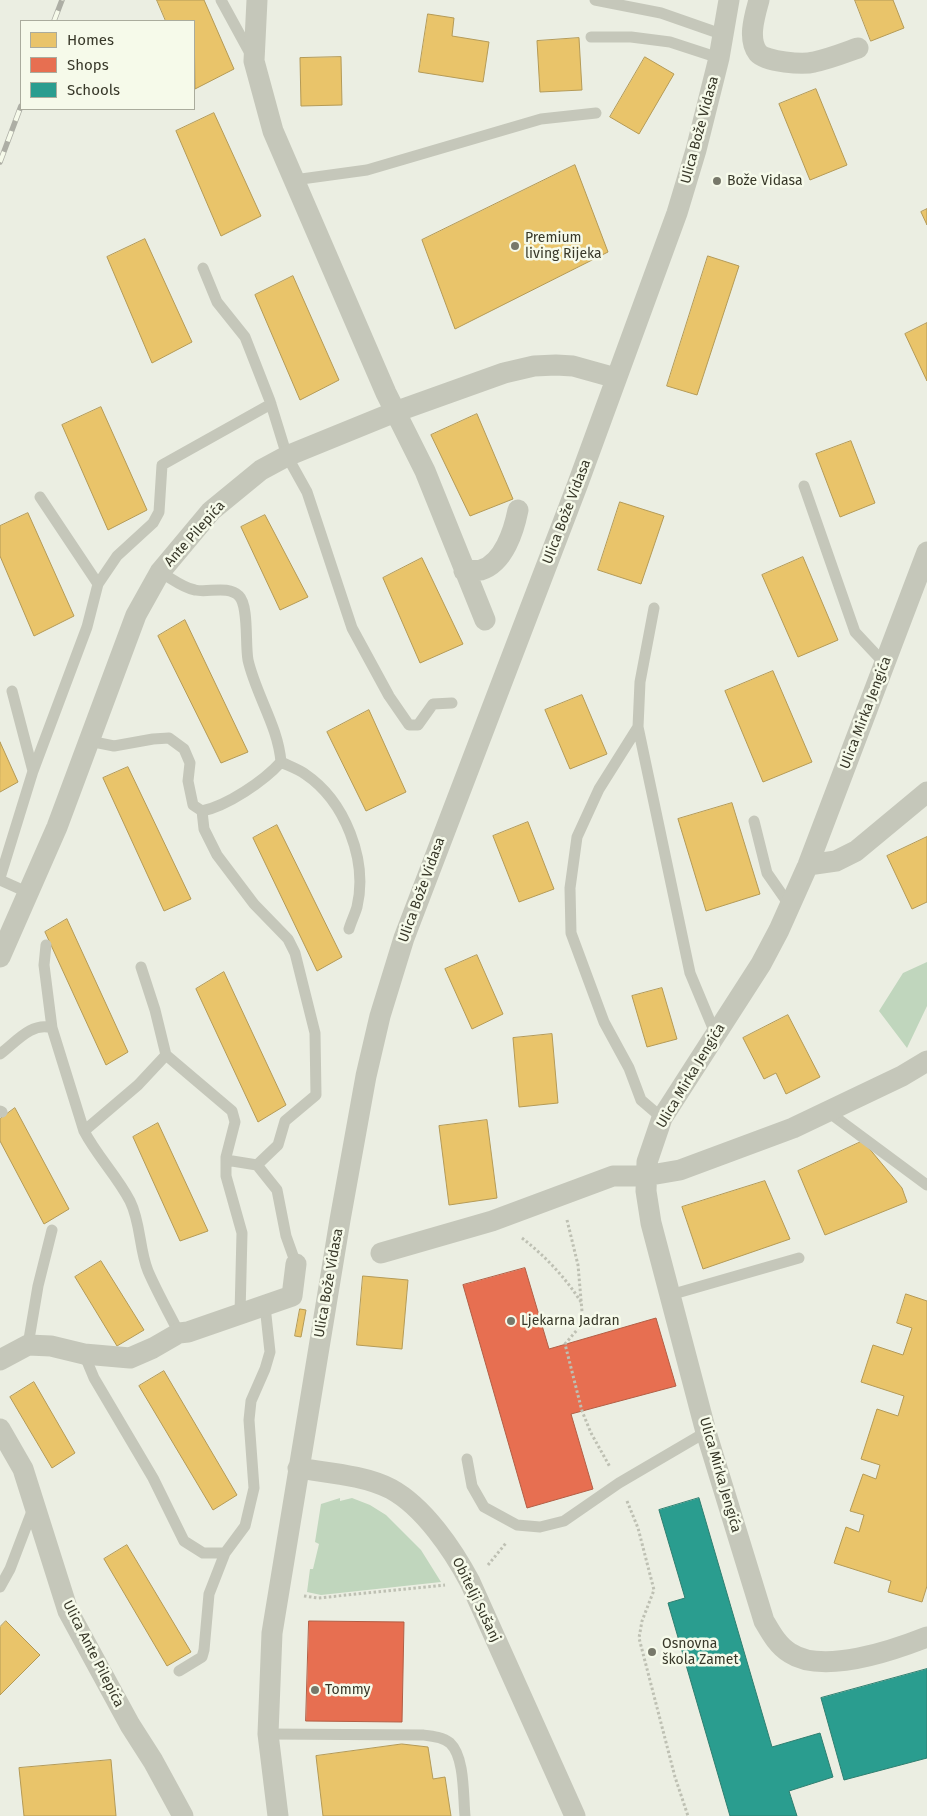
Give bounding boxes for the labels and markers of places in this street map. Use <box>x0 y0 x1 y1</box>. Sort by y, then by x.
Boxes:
place label: Bože Vidasa <box>727 173 803 189</box>
marker: Bože Vidasa <box>711 175 723 187</box>
place label: Premium living Rijeka <box>525 230 602 262</box>
marker: Premium living Rijeka <box>509 240 521 252</box>
place label: Ljekarna Jadran <box>521 1313 620 1329</box>
marker: Ljekarna Jadran <box>505 1315 517 1327</box>
place label: Osnovna škola Zamet <box>662 1636 739 1668</box>
marker: Osnovna škola Zamet <box>646 1646 658 1658</box>
place label: Tommy <box>325 1682 370 1698</box>
marker: Tommy <box>309 1684 321 1696</box>

